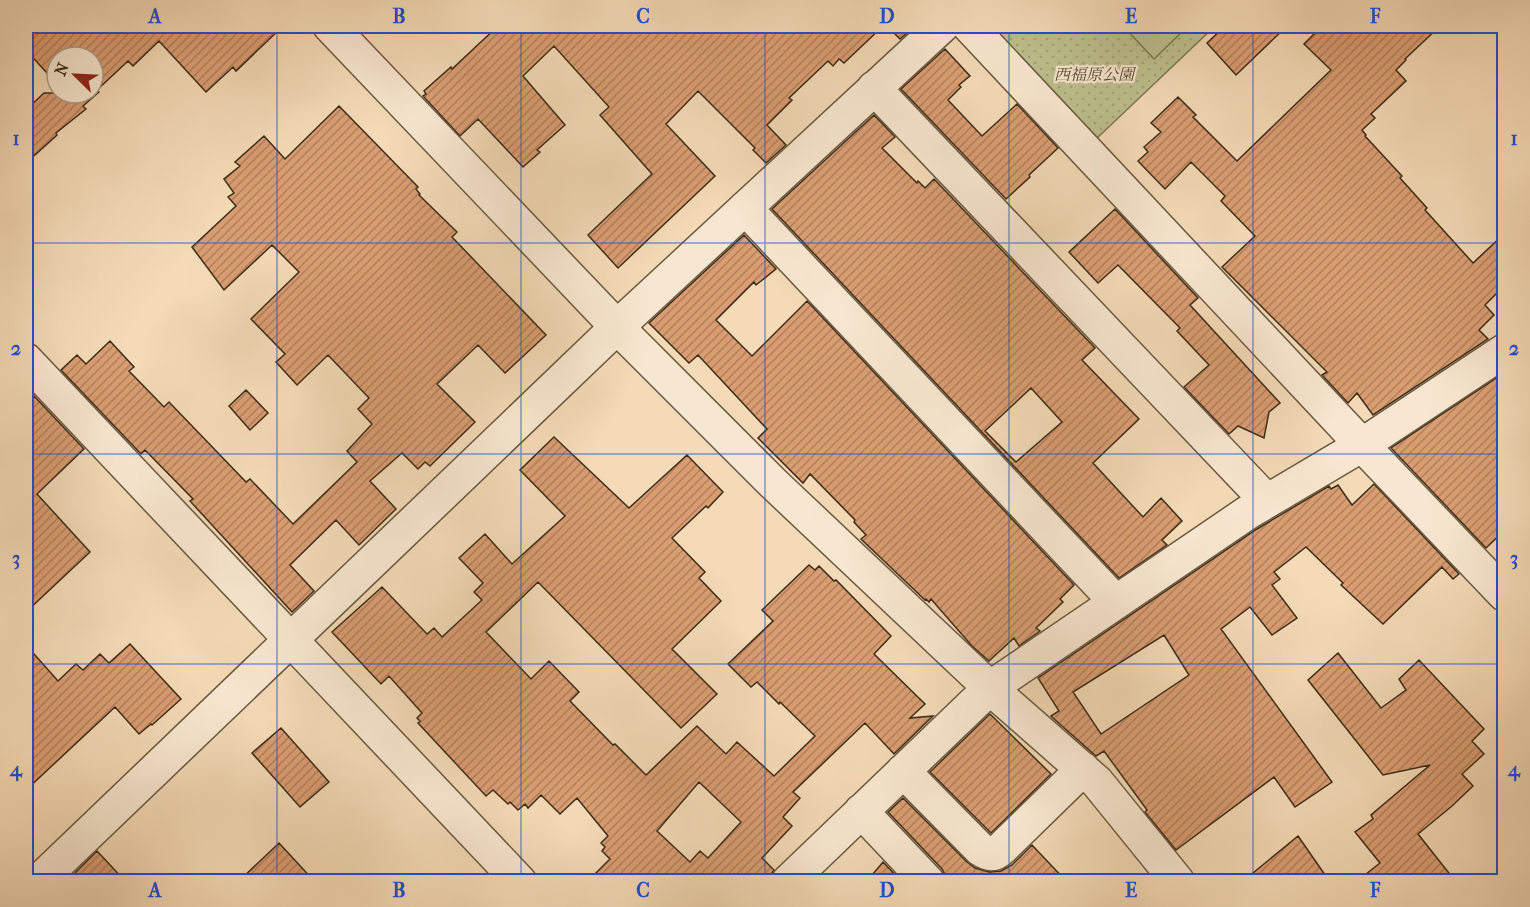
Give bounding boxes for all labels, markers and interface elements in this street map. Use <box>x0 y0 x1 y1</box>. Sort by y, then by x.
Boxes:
text: A <box>147 5 163 28</box>
text: B <box>392 5 406 28</box>
text: C <box>636 5 650 28</box>
text: D <box>879 5 895 28</box>
text: E <box>1125 5 1137 28</box>
text: F <box>1369 5 1381 28</box>
north arrow <box>45 45 105 105</box>
text: N <box>51 59 73 79</box>
park label: 西福原公園 <box>1054 65 1137 84</box>
text: 1 <box>12 127 20 150</box>
text: 1 <box>1510 127 1518 150</box>
text: 2 <box>11 337 21 360</box>
text: 2 <box>1509 337 1519 360</box>
text: 3 <box>12 547 20 570</box>
text: 3 <box>1510 547 1518 570</box>
text: 4 <box>9 758 23 782</box>
text: 4 <box>1507 758 1521 782</box>
text: A <box>147 879 163 902</box>
text: B <box>392 879 406 902</box>
text: C <box>636 879 650 902</box>
text: D <box>879 879 895 902</box>
text: E <box>1125 879 1137 902</box>
text: F <box>1369 879 1381 902</box>

